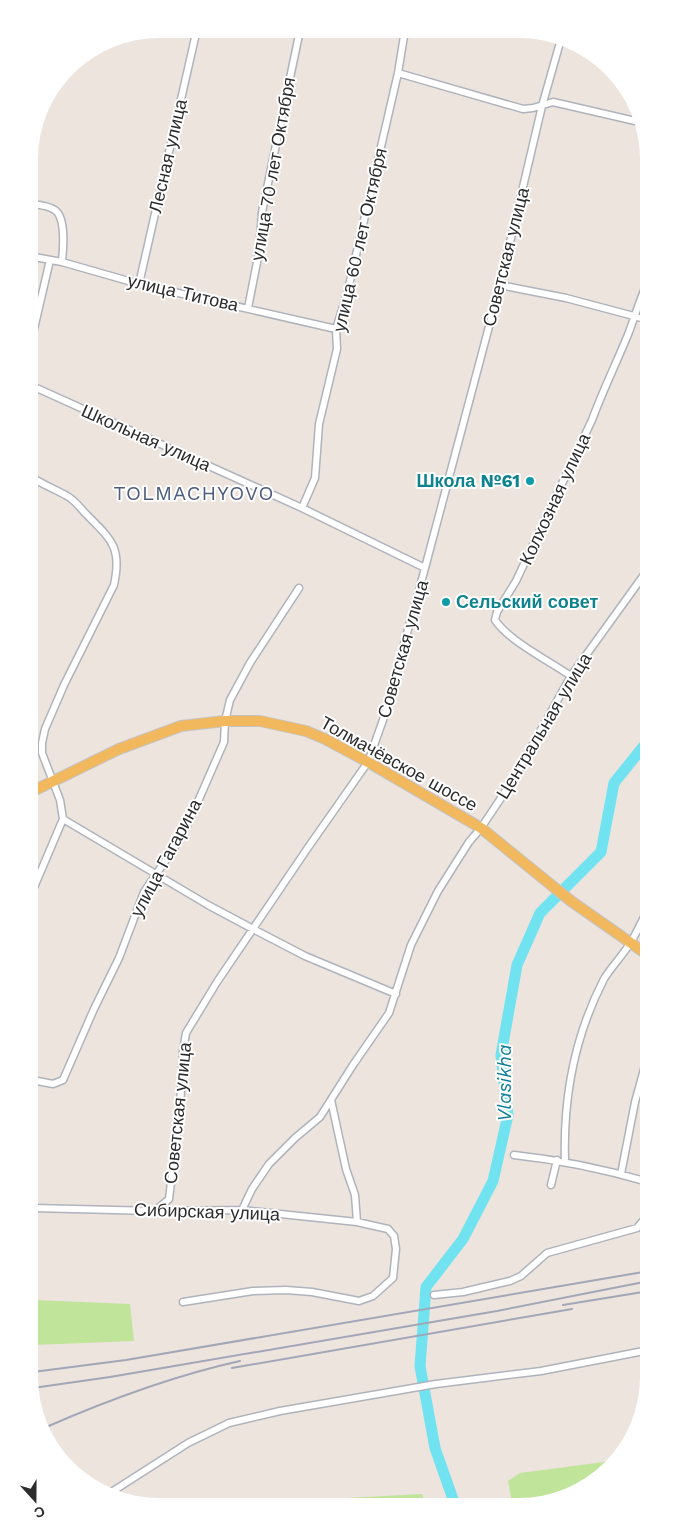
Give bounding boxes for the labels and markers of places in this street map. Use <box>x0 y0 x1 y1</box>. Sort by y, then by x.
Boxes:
place label: Школа №61 <box>417 470 520 491</box>
marker: Школа №61 <box>524 475 536 487</box>
place label: Сельский совет <box>456 591 598 612</box>
marker: Сельский совет <box>440 596 452 608</box>

